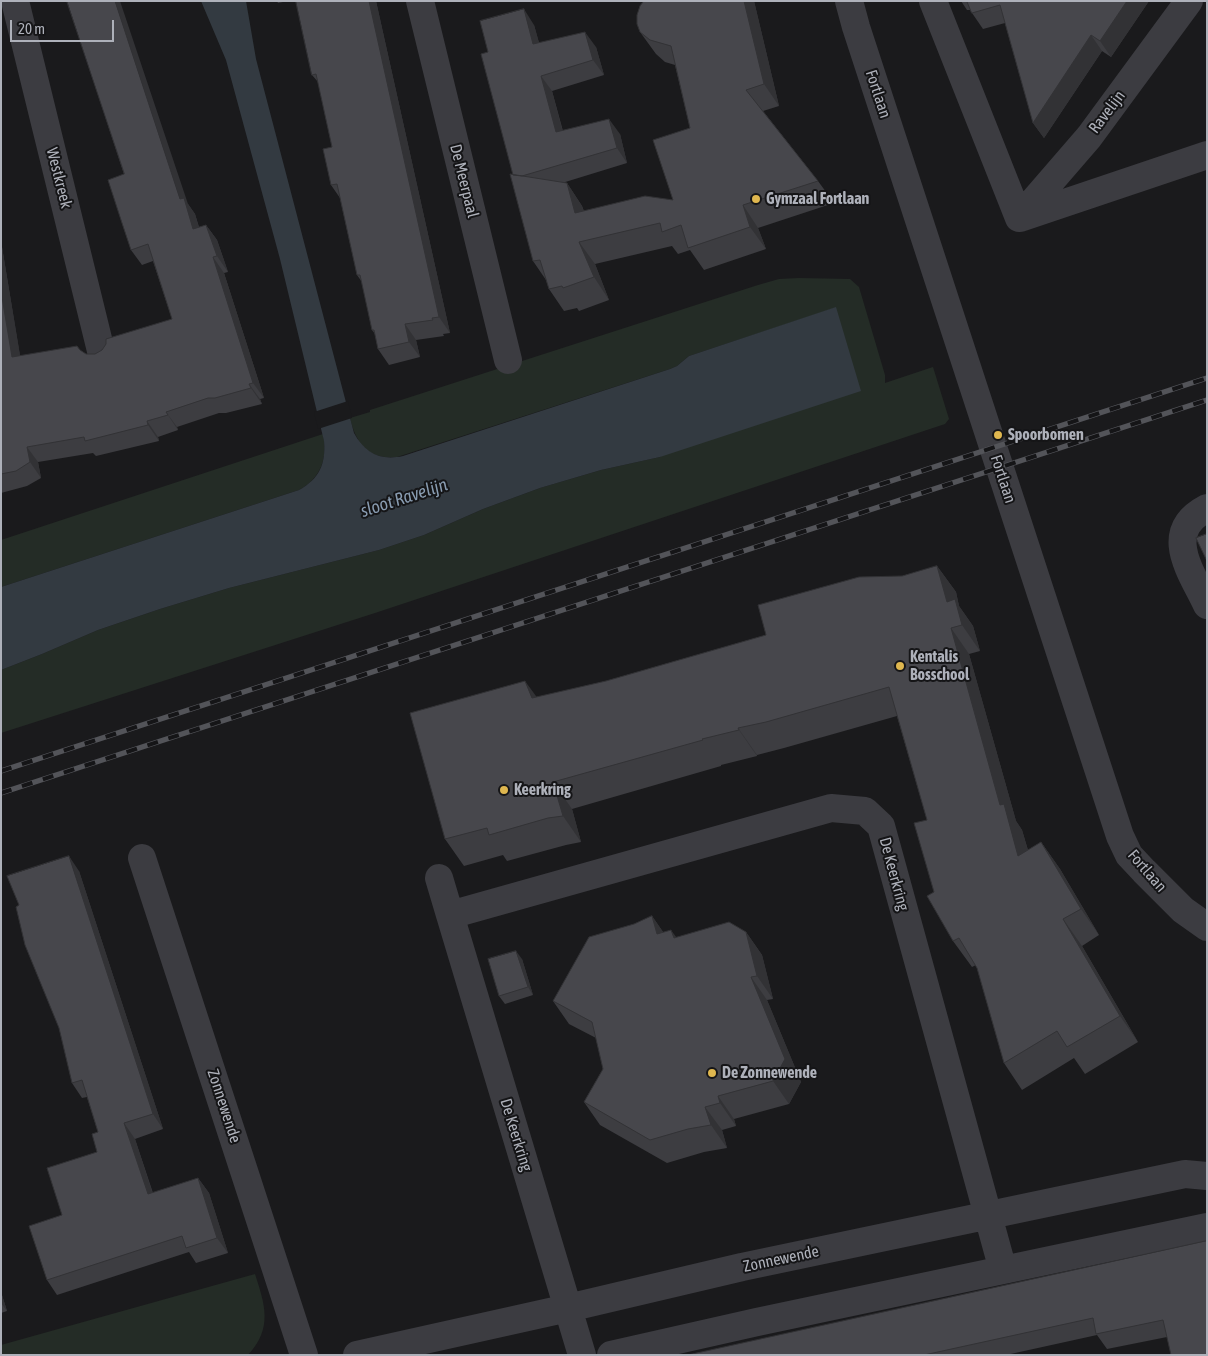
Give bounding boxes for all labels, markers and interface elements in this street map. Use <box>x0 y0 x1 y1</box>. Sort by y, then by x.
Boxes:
scale bar <box>12 10 116 42</box>
text: 20 m <box>18 20 45 37</box>
street label: Fortlaan <box>861 67 895 121</box>
street label: Ravelijn <box>1085 87 1129 137</box>
street label: De Meerpaal <box>446 142 482 220</box>
street label: Westkreek <box>42 146 76 210</box>
place label: Gymzaal Fortlaan <box>766 189 869 209</box>
marker: Gymzaal Fortlaan <box>750 193 762 205</box>
place label: Spoorbomen <box>1008 425 1084 445</box>
marker: Spoorbomen <box>992 429 1004 441</box>
street label: Fortlaan <box>986 452 1020 506</box>
water label: sloot Ravelijn <box>358 474 450 522</box>
place label: Kentalis Bosschool <box>910 647 969 685</box>
marker: Kentalis Bosschool <box>894 660 906 672</box>
place label: Keerkring <box>514 780 571 800</box>
marker: Keerkring <box>498 784 510 796</box>
street label: De Keerkring <box>875 835 913 913</box>
street label: Fortlaan <box>1123 846 1171 896</box>
place label: De Zonnewende <box>722 1063 817 1083</box>
street label: Zonnewende <box>203 1067 245 1145</box>
marker: De Zonnewende <box>706 1067 718 1079</box>
street label: De Keerkring <box>496 1096 536 1174</box>
street label: Zonnewende <box>742 1242 820 1276</box>

